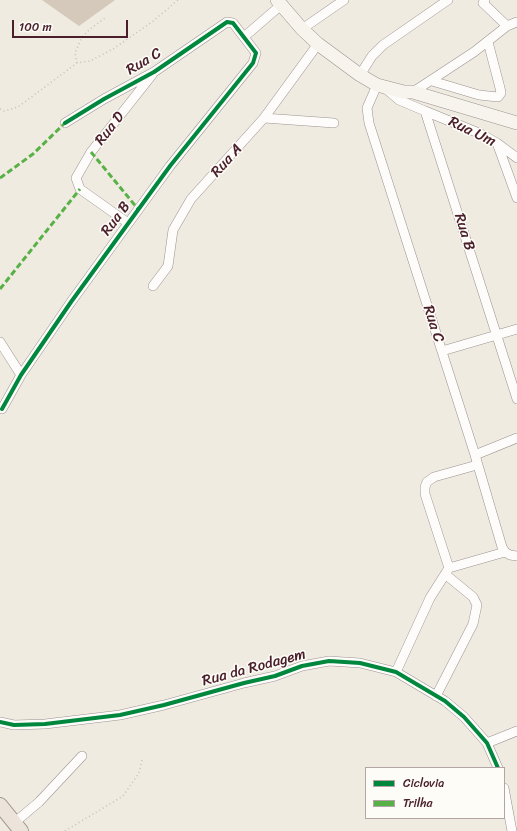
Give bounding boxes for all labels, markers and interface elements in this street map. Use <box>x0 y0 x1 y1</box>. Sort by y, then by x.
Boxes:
scale bar <box>14 12 130 38</box>
text: 100 m <box>19 16 52 38</box>
street label: Rua C <box>123 45 165 79</box>
street label: Rua D <box>91 109 129 149</box>
street label: Rua Um <box>446 113 498 151</box>
street label: Rua A <box>207 141 247 181</box>
street label: Rua B <box>98 198 134 240</box>
street label: Rua B <box>450 211 478 253</box>
street label: Rua C <box>419 303 447 345</box>
street label: Rua da Rodagem <box>200 646 308 690</box>
legend <box>365 767 505 819</box>
text: Ciclovia <box>403 772 444 794</box>
text: Trilha <box>403 792 433 814</box>

